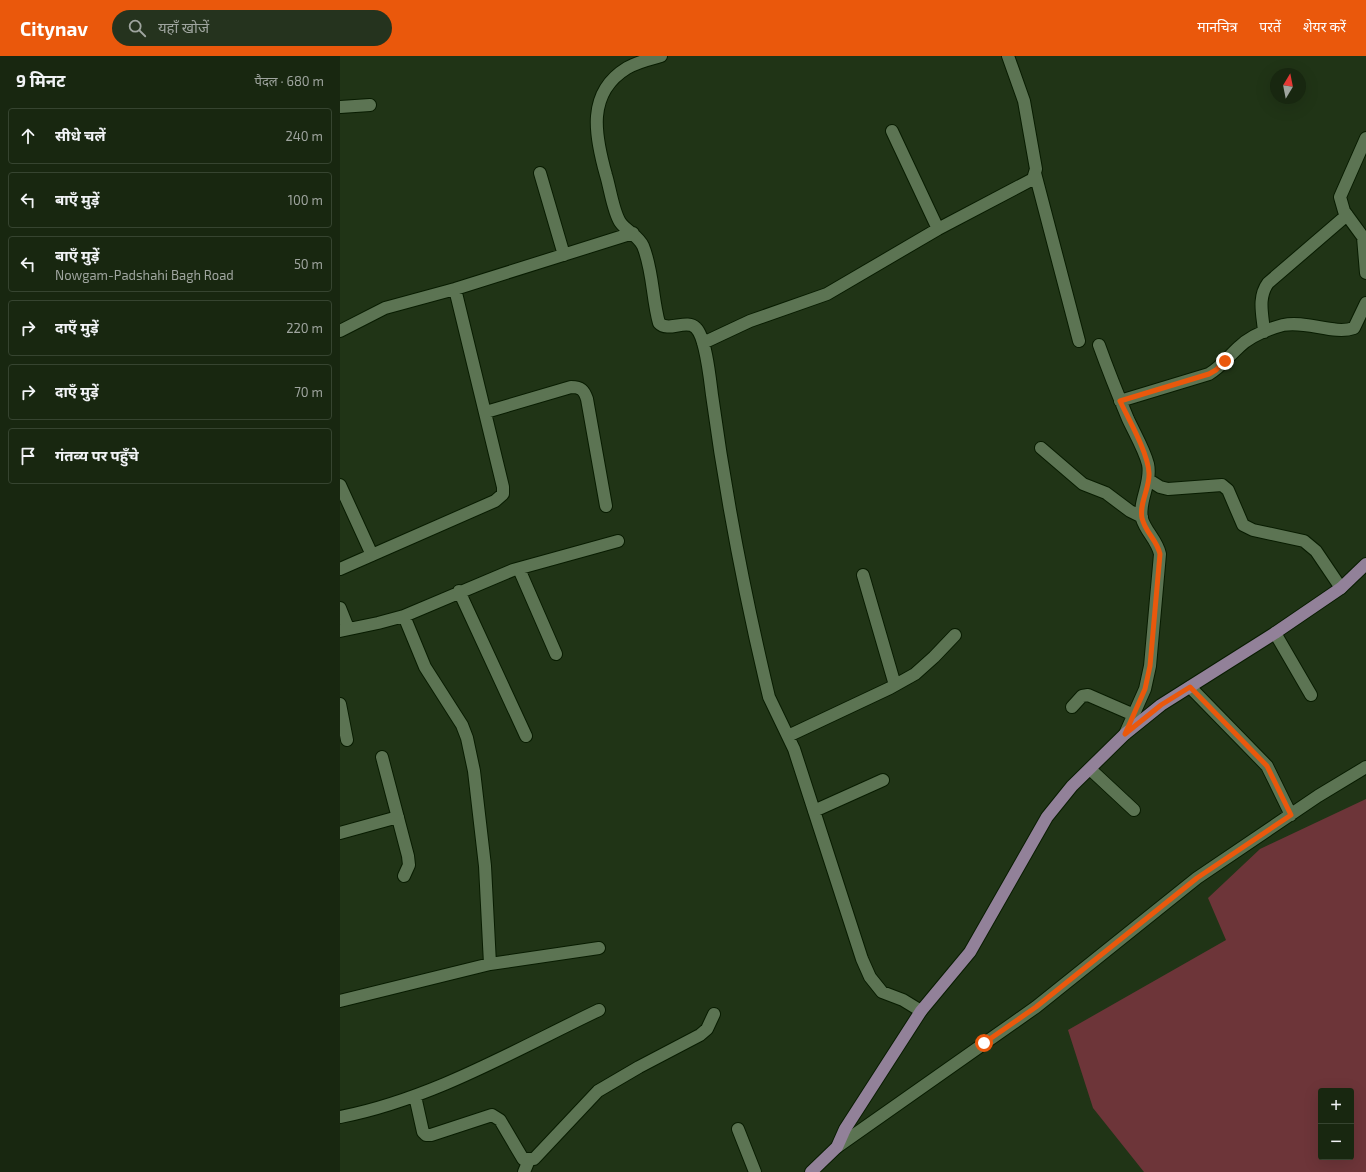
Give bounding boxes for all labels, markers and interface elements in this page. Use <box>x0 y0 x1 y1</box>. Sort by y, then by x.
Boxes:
search box <box>112 10 392 46</box>
text: Citynav <box>20 17 88 40</box>
icon: search <box>126 17 148 39</box>
text: यहाँ खोजें <box>158 18 209 36</box>
text: मानचित्र <box>1197 18 1237 35</box>
text: परतें <box>1259 18 1281 35</box>
text: शेयर करें <box>1303 18 1346 35</box>
north arrow <box>1270 68 1306 104</box>
text: 9 मिनट <box>16 70 65 90</box>
text: पैदल · 680 m <box>255 73 324 89</box>
icon: ahead <box>17 125 39 147</box>
text: सीधे चलें <box>55 126 106 144</box>
text: 240 m <box>286 128 323 144</box>
icon: left <box>17 189 39 211</box>
text: बाएँ मुड़ें <box>55 190 99 208</box>
text: 100 m <box>288 192 323 208</box>
text: बाएँ मुड़ें <box>55 246 99 264</box>
icon: left <box>17 253 39 275</box>
text: 50 m <box>294 256 323 272</box>
text: Nowgam-Padshahi Bagh Road <box>55 267 234 283</box>
icon: right <box>17 317 39 339</box>
text: दाएँ मुड़ें <box>55 318 99 336</box>
text: 220 m <box>286 320 323 336</box>
route end <box>1216 352 1234 370</box>
icon: right <box>17 381 39 403</box>
text: दाएँ मुड़ें <box>55 382 99 400</box>
text: 70 m <box>294 384 323 400</box>
icon: arrive <box>17 445 39 467</box>
text: गंतव्य पर पहुँचे <box>55 446 139 464</box>
route start <box>975 1034 993 1052</box>
map controls <box>1318 1088 1354 1160</box>
button: + <box>1318 1088 1354 1124</box>
button: − <box>1318 1124 1354 1160</box>

